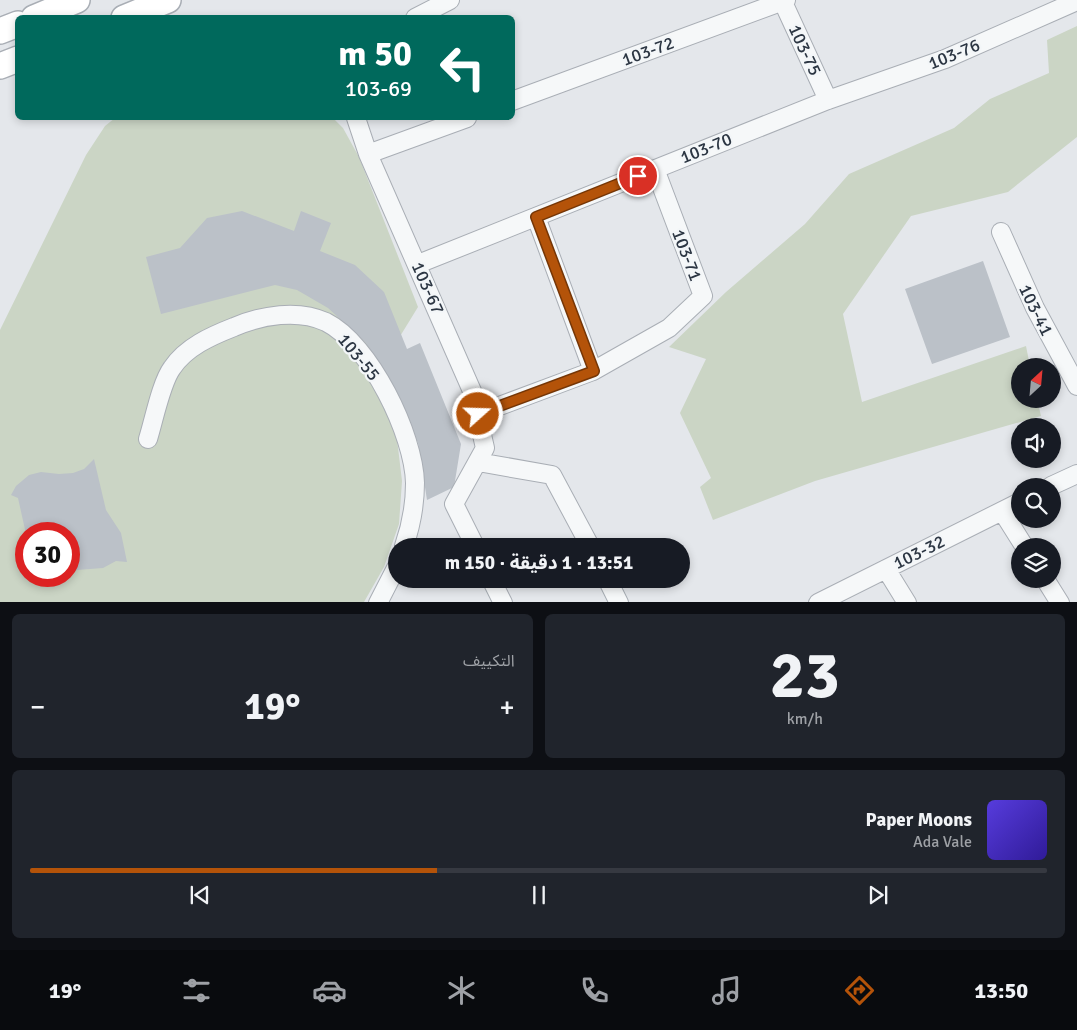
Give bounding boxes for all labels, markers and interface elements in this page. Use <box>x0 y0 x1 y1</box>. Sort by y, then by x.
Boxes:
street label: 103-75 <box>784 21 826 79</box>
street label: 103-72 <box>619 31 677 71</box>
text: 50 m <box>338 32 412 75</box>
street label: 103-76 <box>925 34 983 74</box>
icon: left <box>430 35 495 100</box>
text: 103-69 <box>345 75 412 102</box>
street label: 103-70 <box>677 128 735 168</box>
pin <box>617 155 659 197</box>
icon: arrive <box>624 162 652 190</box>
street label: 103-71 <box>667 226 707 284</box>
street label: 103-67 <box>407 258 449 318</box>
street label: 103-41 <box>1014 281 1058 339</box>
street label: 103-55 <box>333 329 385 385</box>
north arrow <box>1011 358 1061 408</box>
map controls <box>1011 358 1061 588</box>
position arrow <box>451 387 503 439</box>
button: sound <box>1011 418 1061 468</box>
button: search <box>1011 478 1061 528</box>
speed limit sign: 30 <box>15 522 80 587</box>
street label: 103-32 <box>890 530 948 574</box>
button: layers <box>1011 538 1061 588</box>
text: 13:51 · 1 دقيقة · 150 m <box>445 551 633 575</box>
text: 23 <box>770 636 840 716</box>
text: التكييف <box>463 651 515 671</box>
text: 19° <box>244 683 300 730</box>
text: − <box>30 690 45 724</box>
text: + <box>499 690 515 724</box>
text: km/h <box>787 709 823 729</box>
text: Paper Moons <box>866 808 972 832</box>
text: Ada Vale <box>913 832 972 852</box>
icon: previous <box>186 881 214 909</box>
icon: pause <box>525 881 553 909</box>
icon: next <box>864 881 892 909</box>
icon: filters <box>179 973 214 1008</box>
icon: car <box>312 973 347 1008</box>
icon: climate <box>444 973 479 1008</box>
icon: phone <box>577 973 612 1008</box>
icon: music <box>709 973 744 1008</box>
icon: directions <box>842 973 877 1008</box>
text: 19° <box>49 977 81 1004</box>
text: 13:50 <box>974 977 1028 1004</box>

